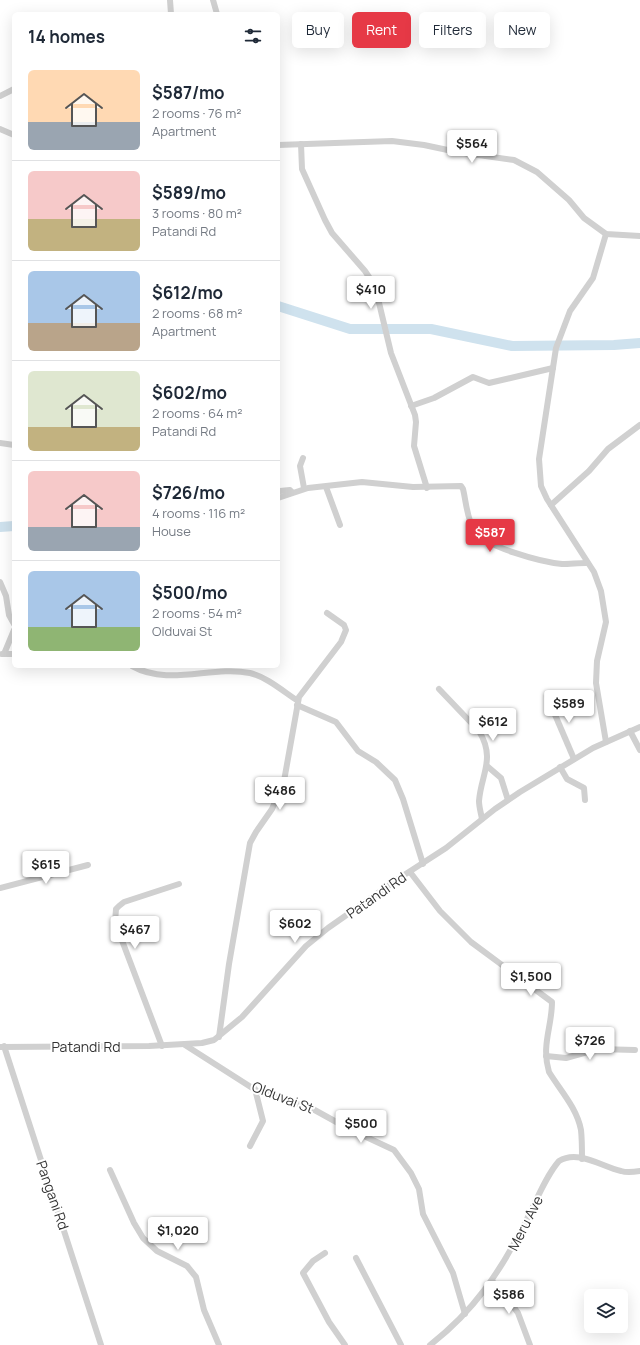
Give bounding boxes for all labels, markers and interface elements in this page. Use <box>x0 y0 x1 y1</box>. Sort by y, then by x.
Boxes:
chip: Buy <box>292 12 344 48</box>
chip: Rent <box>352 12 411 48</box>
chip: Filters <box>419 12 486 48</box>
chip: New <box>494 12 550 48</box>
text: 14 homes <box>28 25 105 48</box>
icon: filters <box>242 25 264 47</box>
text: $587/mo <box>152 81 225 104</box>
icon: home <box>60 86 108 134</box>
text: 2 rooms · 76 m² <box>152 104 241 122</box>
text: Apartment <box>152 122 216 140</box>
pin: $564 <box>448 130 496 164</box>
text: $564 <box>456 134 488 152</box>
text: $589/mo <box>152 181 226 204</box>
icon: home <box>60 187 108 235</box>
text: 3 rooms · 80 m² <box>152 204 242 222</box>
text: Patandi Rd <box>152 222 216 240</box>
pin: $410 <box>347 276 395 310</box>
text: $410 <box>356 280 386 298</box>
text: $612/mo <box>152 281 223 304</box>
icon: home <box>60 287 108 335</box>
text: 2 rooms · 68 m² <box>152 304 242 322</box>
text: Apartment <box>152 322 216 340</box>
text: $602/mo <box>152 381 227 404</box>
icon: home <box>60 387 108 435</box>
text: 2 rooms · 64 m² <box>152 404 243 422</box>
text: Patandi Rd <box>152 422 216 440</box>
text: $726/mo <box>152 481 225 504</box>
icon: home <box>60 487 108 535</box>
text: 4 rooms · 116 m² <box>152 504 245 522</box>
pin: $587 <box>466 519 514 553</box>
text: House <box>152 522 191 540</box>
text: $587 <box>475 523 505 541</box>
text: $500/mo <box>152 581 228 604</box>
icon: home <box>60 587 108 635</box>
text: 2 rooms · 54 m² <box>152 604 242 622</box>
text: Olduvai St <box>152 622 212 640</box>
pin: $589 <box>545 690 593 724</box>
text: $589 <box>553 694 585 712</box>
pin: $612 <box>469 708 517 742</box>
text: $612 <box>478 712 508 730</box>
pin: $486 <box>256 777 304 811</box>
text: $486 <box>264 781 296 799</box>
pin: $615 <box>22 851 70 885</box>
text: $615 <box>31 855 61 873</box>
street label: Patandi Rd <box>342 867 410 923</box>
pin: $602 <box>271 910 319 944</box>
text: $602 <box>279 914 311 932</box>
pin: $467 <box>111 916 159 950</box>
text: $467 <box>119 920 151 938</box>
pin: $1,500 <box>498 963 564 997</box>
text: $1,500 <box>510 967 552 985</box>
pin: $726 <box>566 1027 614 1061</box>
text: $726 <box>575 1031 605 1049</box>
street label: Patandi Rd <box>51 1037 121 1056</box>
street label: Olduvai St <box>249 1077 317 1118</box>
pin: $500 <box>337 1110 385 1144</box>
text: $500 <box>345 1114 377 1132</box>
street label: Pangani Rd <box>32 1158 74 1232</box>
street label: Meru Ave <box>503 1192 547 1254</box>
pin: $1,020 <box>145 1217 211 1251</box>
text: $1,020 <box>157 1221 199 1239</box>
pin: $586 <box>485 1281 533 1315</box>
text: $586 <box>493 1285 525 1303</box>
map controls <box>584 1289 628 1333</box>
button: layers <box>584 1289 628 1333</box>

